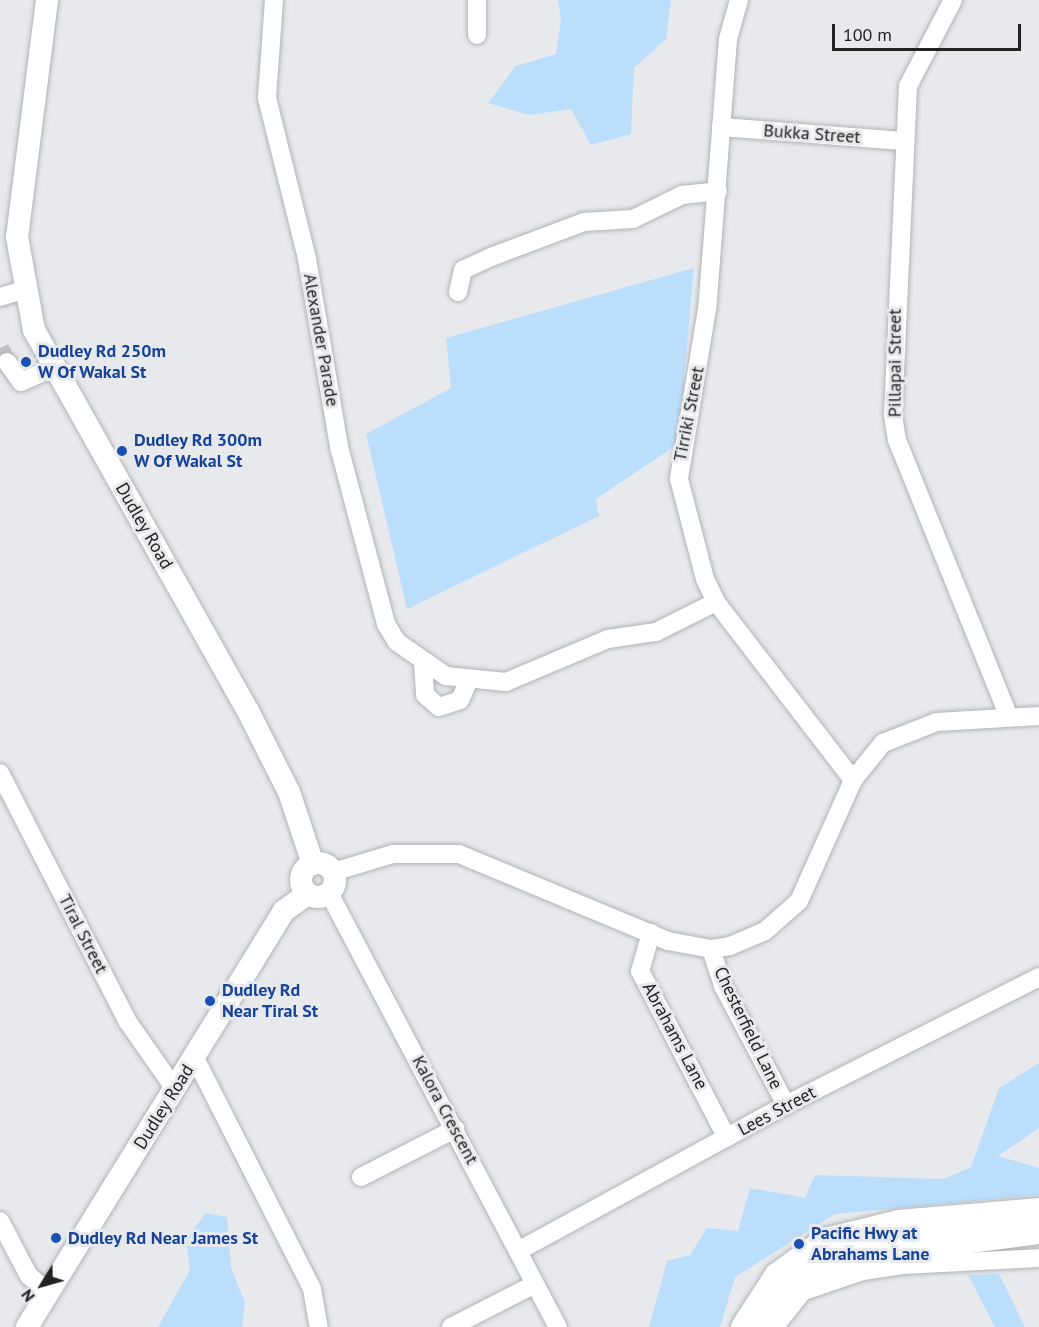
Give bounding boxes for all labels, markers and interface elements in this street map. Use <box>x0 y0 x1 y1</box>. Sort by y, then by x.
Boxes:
scale bar <box>835 12 1024 50</box>
text: 100 m <box>843 23 892 46</box>
street label: Bukka Street <box>763 120 861 148</box>
street label: Alexander Parade <box>299 272 343 408</box>
street label: Pillapai Street <box>884 309 906 417</box>
place label: Dudley Rd 250m W Of Wakal St <box>38 341 167 384</box>
marker: Dudley Rd 250m W Of Wakal St <box>19 355 33 369</box>
street label: Tirriki Street <box>669 365 709 463</box>
place label: Dudley Rd 300m W Of Wakal St <box>134 430 263 472</box>
marker: Dudley Rd 300m W Of Wakal St <box>115 444 129 458</box>
street label: Dudley Road <box>111 479 177 573</box>
street label: Tiral Street <box>54 891 112 977</box>
street label: Chesterfield Lane <box>709 963 787 1093</box>
street label: Abrahams Lane <box>638 979 712 1093</box>
place label: Dudley Rd Near Tiral St <box>222 980 319 1022</box>
marker: Dudley Rd Near Tiral St <box>203 994 217 1008</box>
street label: Kalora Crescent <box>407 1052 483 1168</box>
street label: Dudley Road <box>129 1060 199 1154</box>
street label: Lees Street <box>735 1082 819 1140</box>
place label: Pacific Hwy at Abrahams Lane <box>811 1223 929 1266</box>
place label: Dudley Rd Near James St <box>68 1227 259 1249</box>
marker: Dudley Rd Near James St <box>49 1231 63 1245</box>
marker: Pacific Hwy at Abrahams Lane <box>792 1237 806 1251</box>
north arrow <box>12 1255 72 1315</box>
text: N <box>16 1286 39 1306</box>

